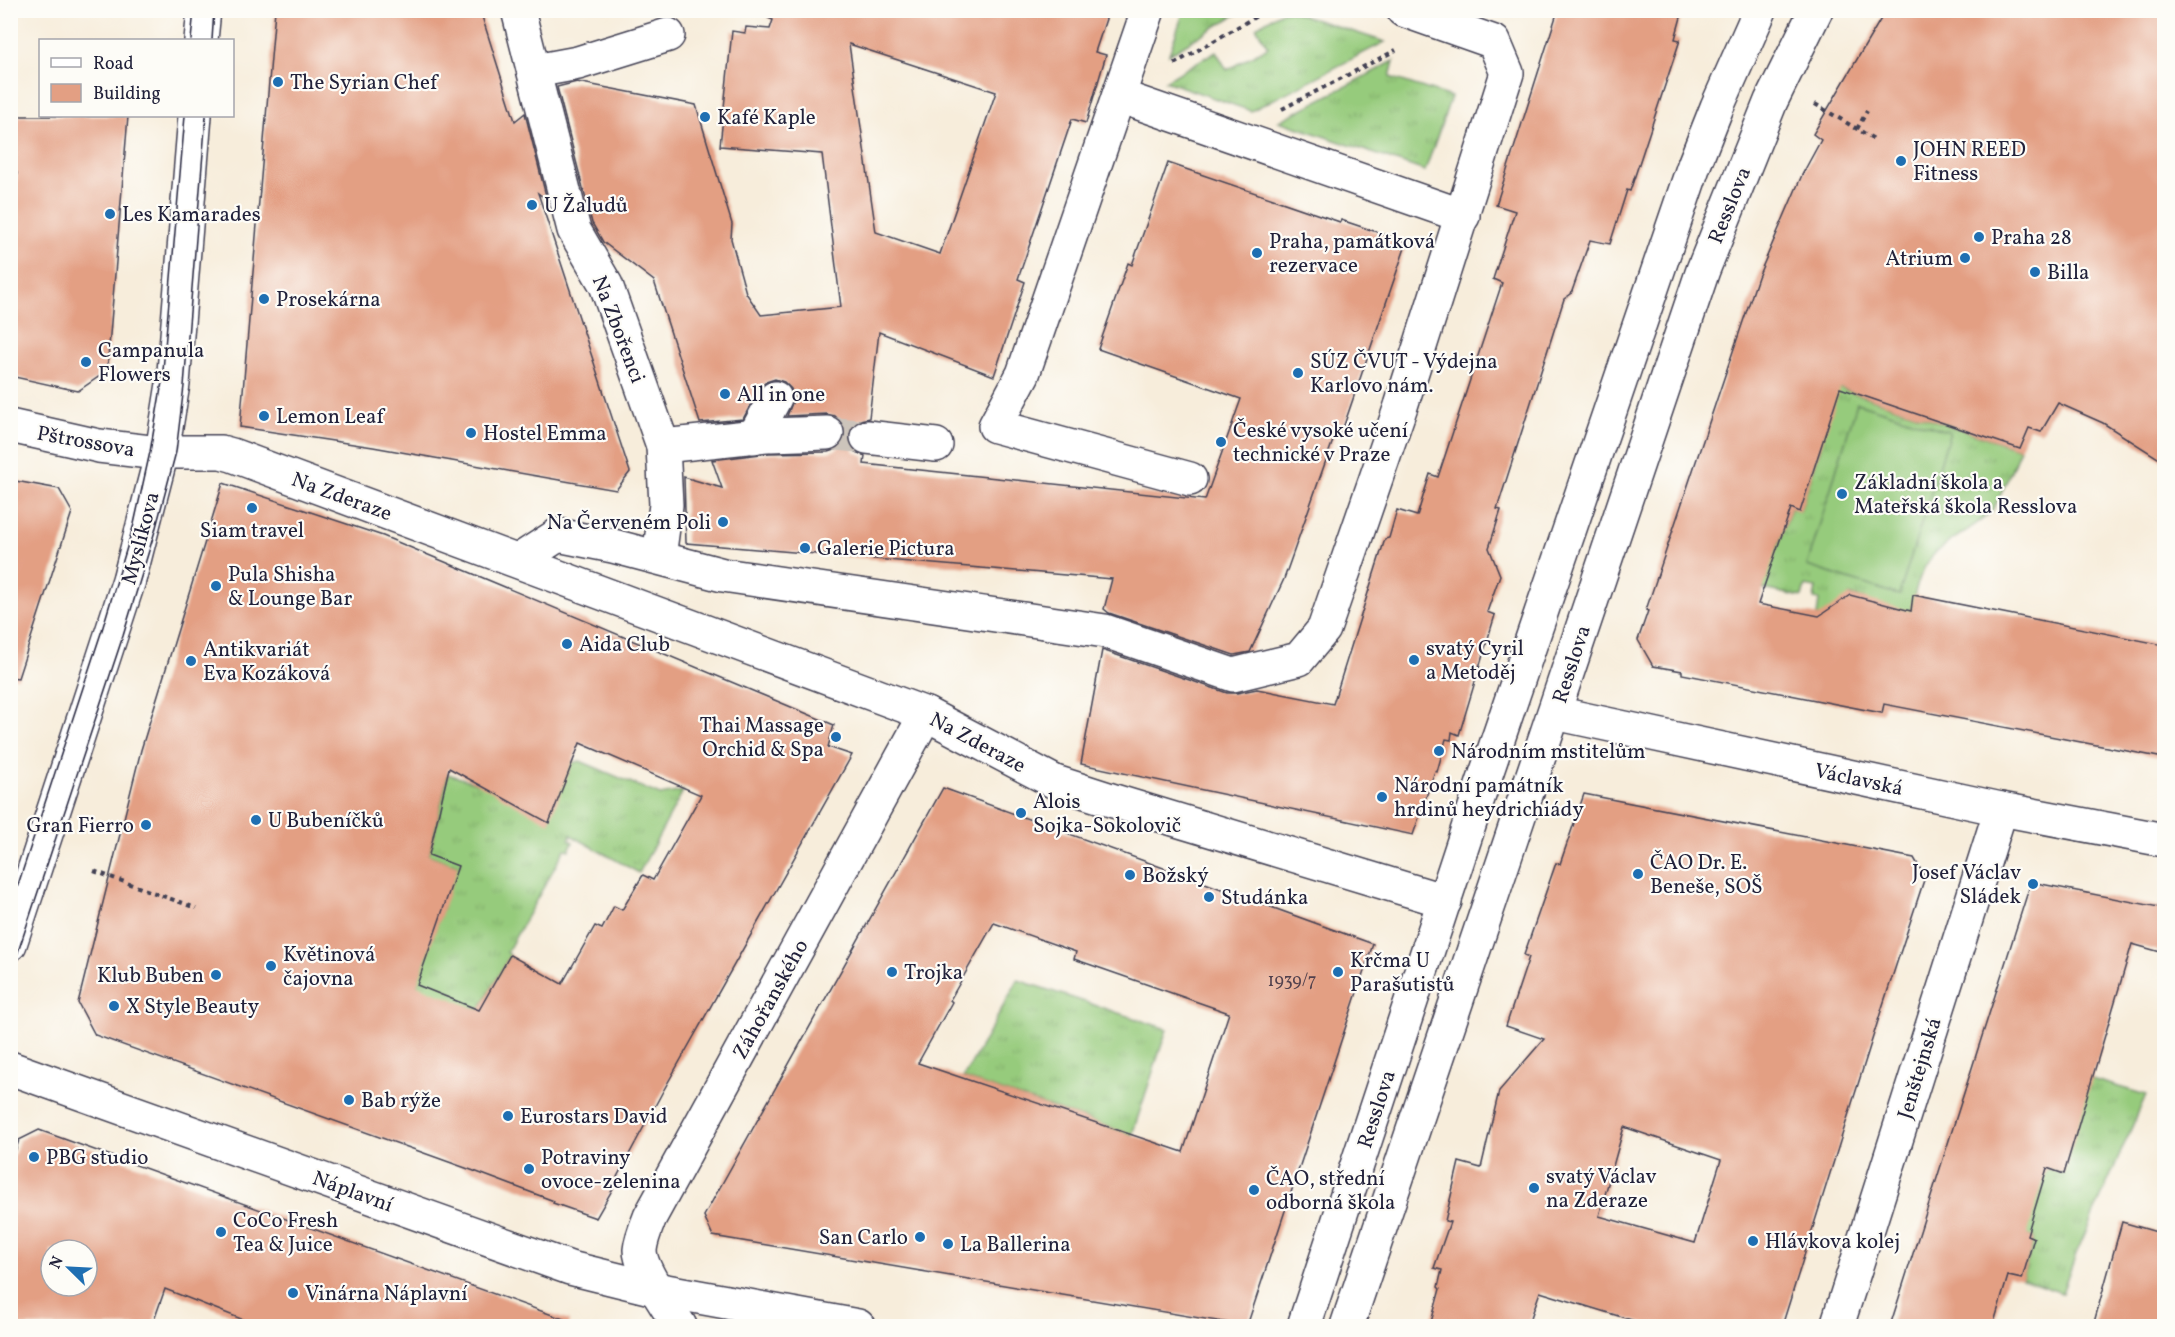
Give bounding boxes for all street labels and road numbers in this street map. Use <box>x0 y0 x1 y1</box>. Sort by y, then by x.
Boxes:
street label: Resslova <box>1702 163 1759 248</box>
street label: Na Zbořenci <box>584 272 651 388</box>
street label: Pštrossova <box>34 420 137 465</box>
street label: Na Zderaze <box>287 466 396 529</box>
street label: Myslíkova <box>115 489 168 588</box>
street label: Resslova <box>1546 622 1599 707</box>
street label: Na Zderaze <box>924 706 1031 781</box>
street label: Václavská <box>1812 757 1906 804</box>
street label: Záhořanského <box>726 935 816 1065</box>
street label: Jenštejnská <box>1891 1014 1950 1123</box>
street label: Resslova <box>1351 1067 1404 1152</box>
street label: Náplavní <box>308 1164 398 1221</box>

